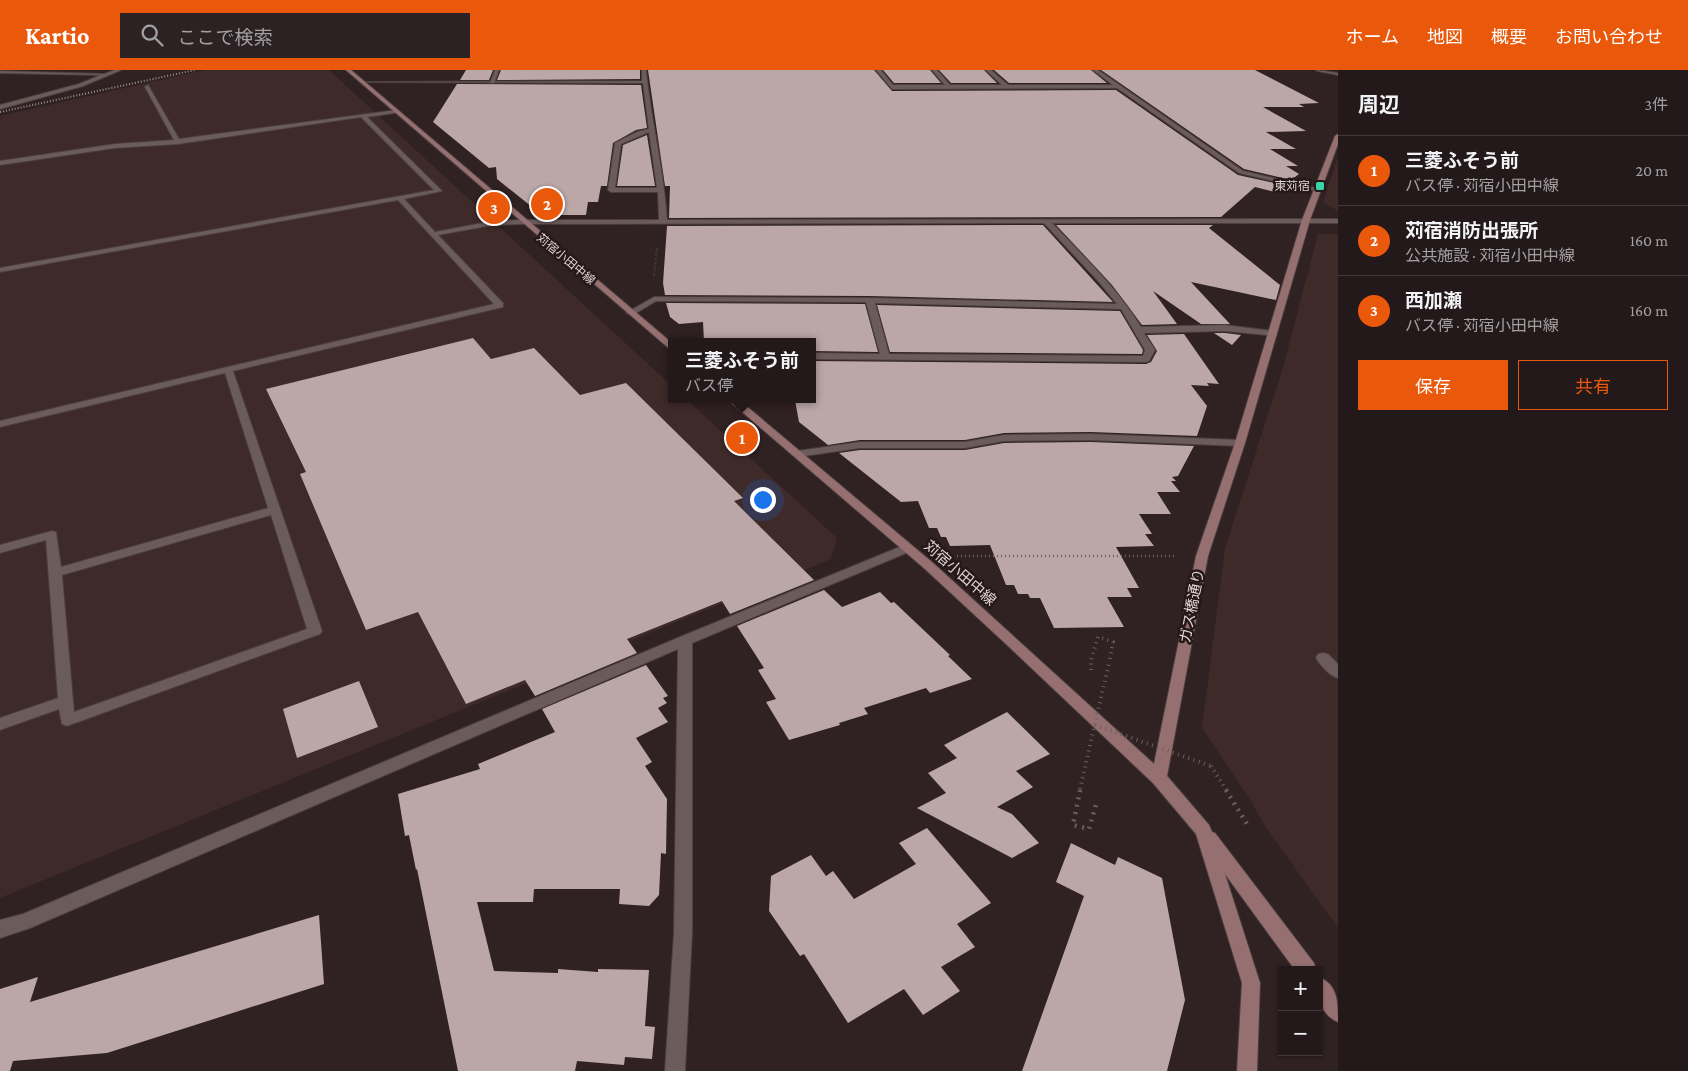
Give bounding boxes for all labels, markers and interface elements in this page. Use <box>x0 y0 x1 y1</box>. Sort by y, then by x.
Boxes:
search box <box>120 13 470 58</box>
icon: search <box>138 21 166 49</box>
text: Kartio <box>25 22 90 49</box>
text: ここで検索 <box>178 27 273 48</box>
text: ホーム <box>1346 27 1399 47</box>
text: 地図 <box>1427 27 1463 47</box>
text: 概要 <box>1491 27 1527 47</box>
text: お問い合わせ <box>1555 27 1663 47</box>
text: 周辺 <box>1358 93 1400 117</box>
text: 3件 <box>1644 96 1668 113</box>
text: 三菱ふそう前 <box>1405 150 1519 171</box>
text: 1 <box>1371 162 1377 179</box>
text: 20 m <box>1635 162 1668 179</box>
text: バス停 · 苅宿小田中線 <box>1405 177 1559 194</box>
place label: 東苅宿 <box>1274 179 1310 193</box>
marker: 東苅宿 <box>1314 180 1326 192</box>
pin: 2 <box>531 185 563 223</box>
pin: 3 <box>478 189 510 227</box>
text: 苅宿消防出張所 <box>1405 220 1538 241</box>
street label: 苅宿小田中線 <box>534 230 598 288</box>
text: 2 <box>1370 232 1378 249</box>
text: 160 m <box>1630 232 1668 249</box>
text: 公共施設 · 苅宿小田中線 <box>1405 247 1575 264</box>
text: 西加瀬 <box>1405 290 1462 311</box>
text: 3 <box>1370 302 1378 319</box>
text: 160 m <box>1630 302 1668 319</box>
text: バス停 · 苅宿小田中線 <box>1405 317 1559 334</box>
popup <box>668 338 816 403</box>
text: 三菱ふそう前 <box>685 350 799 371</box>
button: 保存 <box>1358 360 1508 410</box>
button: 共有 <box>1518 360 1668 410</box>
text: バス停 <box>685 377 733 394</box>
pin: 1 <box>726 419 758 457</box>
your location <box>750 487 776 513</box>
street label: 苅宿小田中線 <box>921 537 999 609</box>
street label: ガス橋通り <box>1177 568 1207 644</box>
map controls <box>1278 966 1323 1056</box>
button: + <box>1278 966 1323 1011</box>
button: − <box>1278 1011 1323 1056</box>

